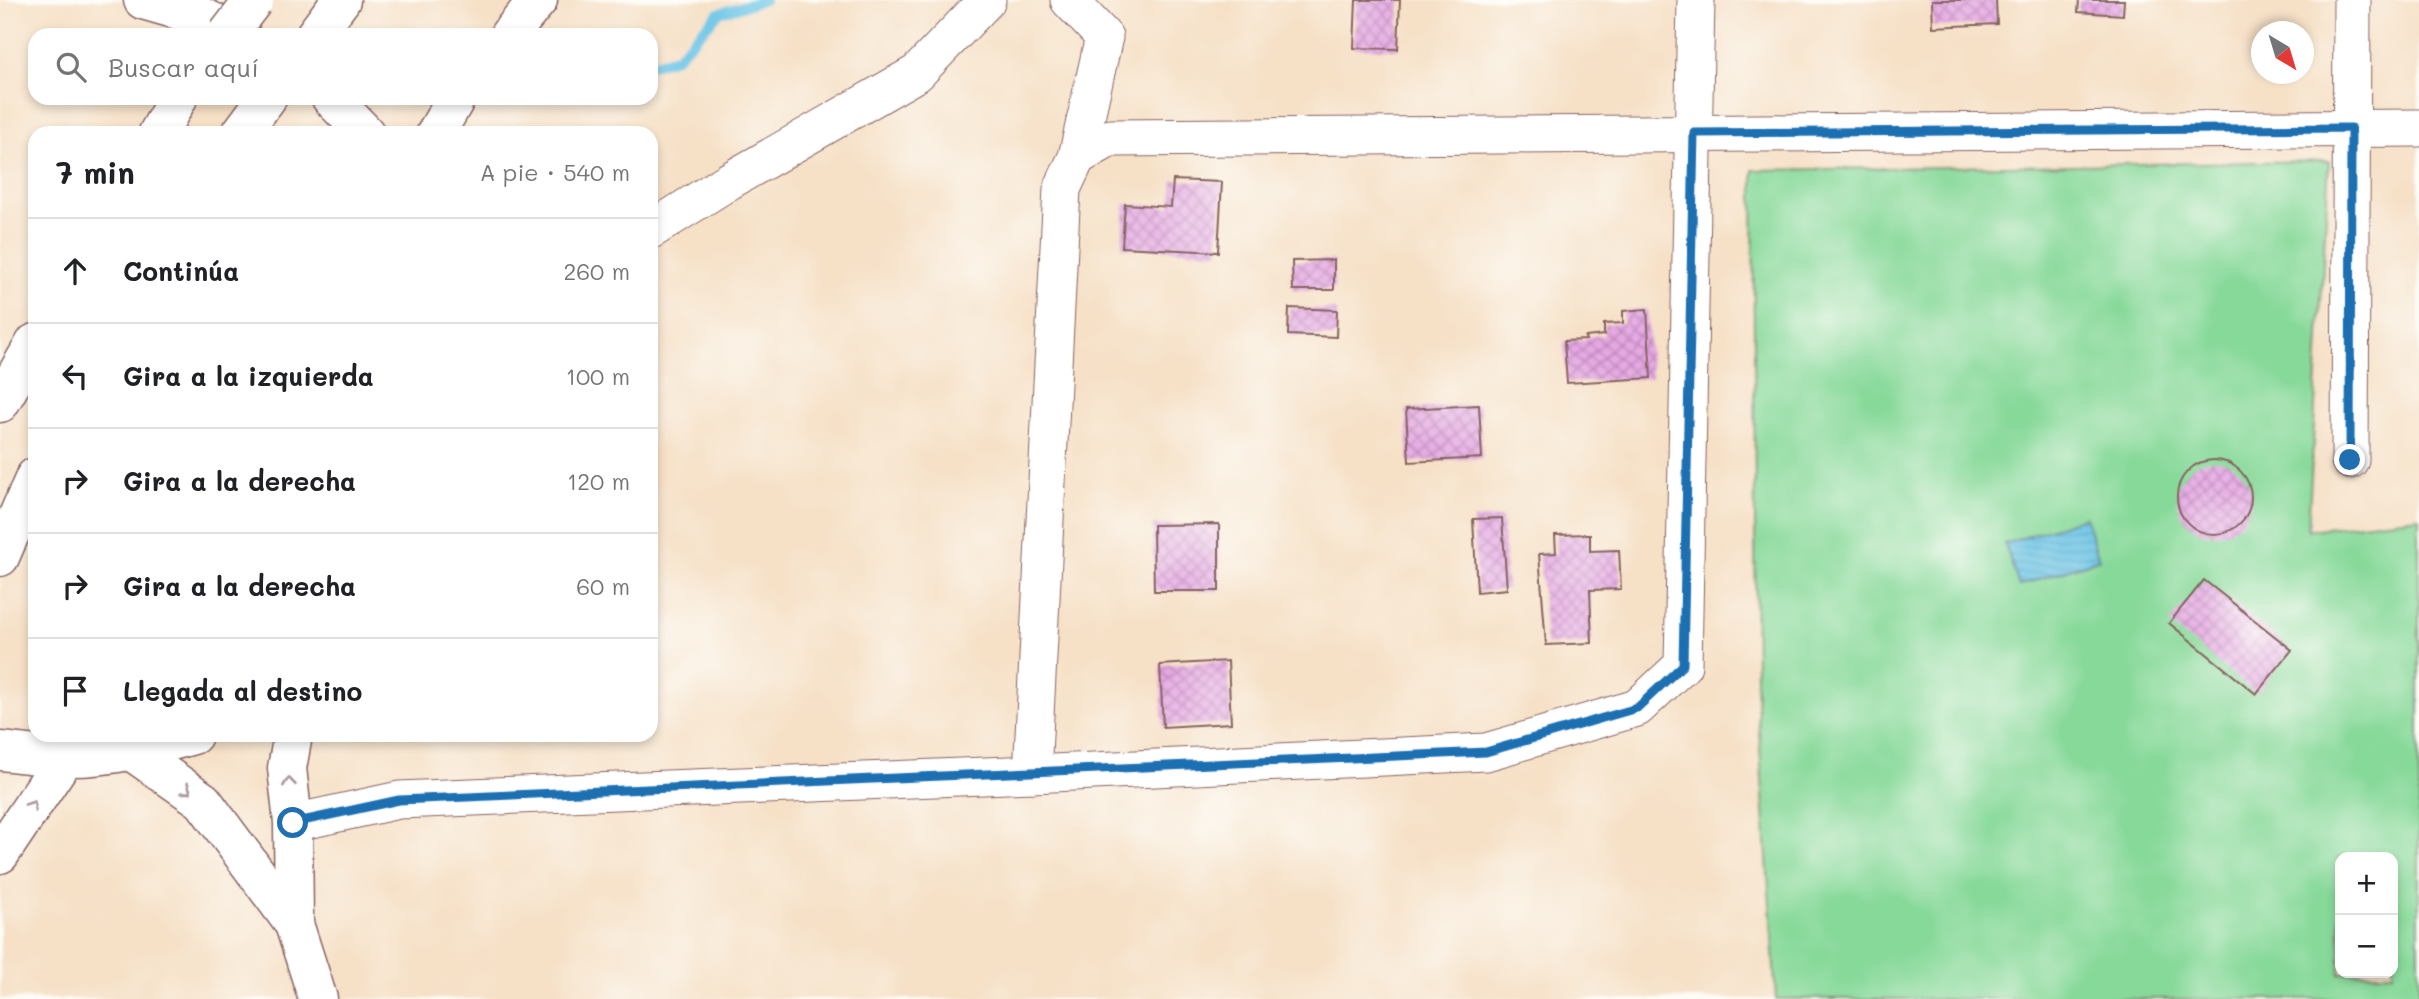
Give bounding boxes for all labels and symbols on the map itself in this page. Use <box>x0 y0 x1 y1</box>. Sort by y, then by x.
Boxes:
north arrow <box>2251 21 2314 84</box>
route end <box>2334 444 2365 475</box>
one-way arrow <box>282 776 297 787</box>
one-way arrow <box>179 782 192 794</box>
one-way arrow <box>24 800 37 813</box>
route start <box>277 807 308 838</box>

